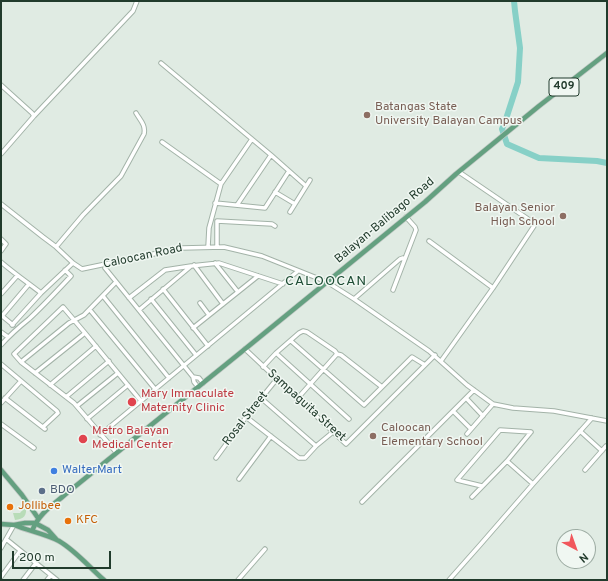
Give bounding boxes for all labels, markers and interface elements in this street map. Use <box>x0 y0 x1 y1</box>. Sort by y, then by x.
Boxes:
road number: 409 <box>549 78 579 96</box>
place label: Batangas State University Balayan Campus <box>375 101 522 129</box>
marker: Batangas State University Balayan Campus <box>362 110 372 120</box>
street label: Balayan-Balibago Road <box>332 175 438 267</box>
place label: Balayan Senior High School <box>474 202 555 230</box>
marker: Balayan Senior High School <box>558 211 568 221</box>
street label: Caloocan Road <box>102 242 184 272</box>
district label: CALOOCAN <box>285 274 367 290</box>
street label: Sampaguita Street <box>264 367 348 445</box>
place label: Mary Immaculate Maternity Clinic <box>141 388 234 416</box>
street label: Rosal Street <box>220 389 272 449</box>
marker: Mary Immaculate Maternity Clinic <box>126 396 138 408</box>
place label: Caloocan Elementary School <box>381 422 483 450</box>
place label: Metro Balayan Medical Center <box>92 425 173 453</box>
marker: Caloocan Elementary School <box>368 431 378 441</box>
marker: Metro Balayan Medical Center <box>77 433 89 445</box>
place label: WalterMart <box>62 464 122 478</box>
marker: WalterMart <box>49 466 59 476</box>
place label: BDO <box>50 484 75 498</box>
marker: BDO <box>37 486 47 496</box>
place label: Jollibee <box>18 500 61 514</box>
marker: Jollibee <box>5 502 15 512</box>
place label: KFC <box>76 514 98 528</box>
marker: KFC <box>63 516 73 526</box>
north arrow <box>556 529 596 569</box>
scale bar <box>14 543 113 569</box>
text: N <box>576 549 591 565</box>
text: 200 m <box>19 550 55 566</box>

